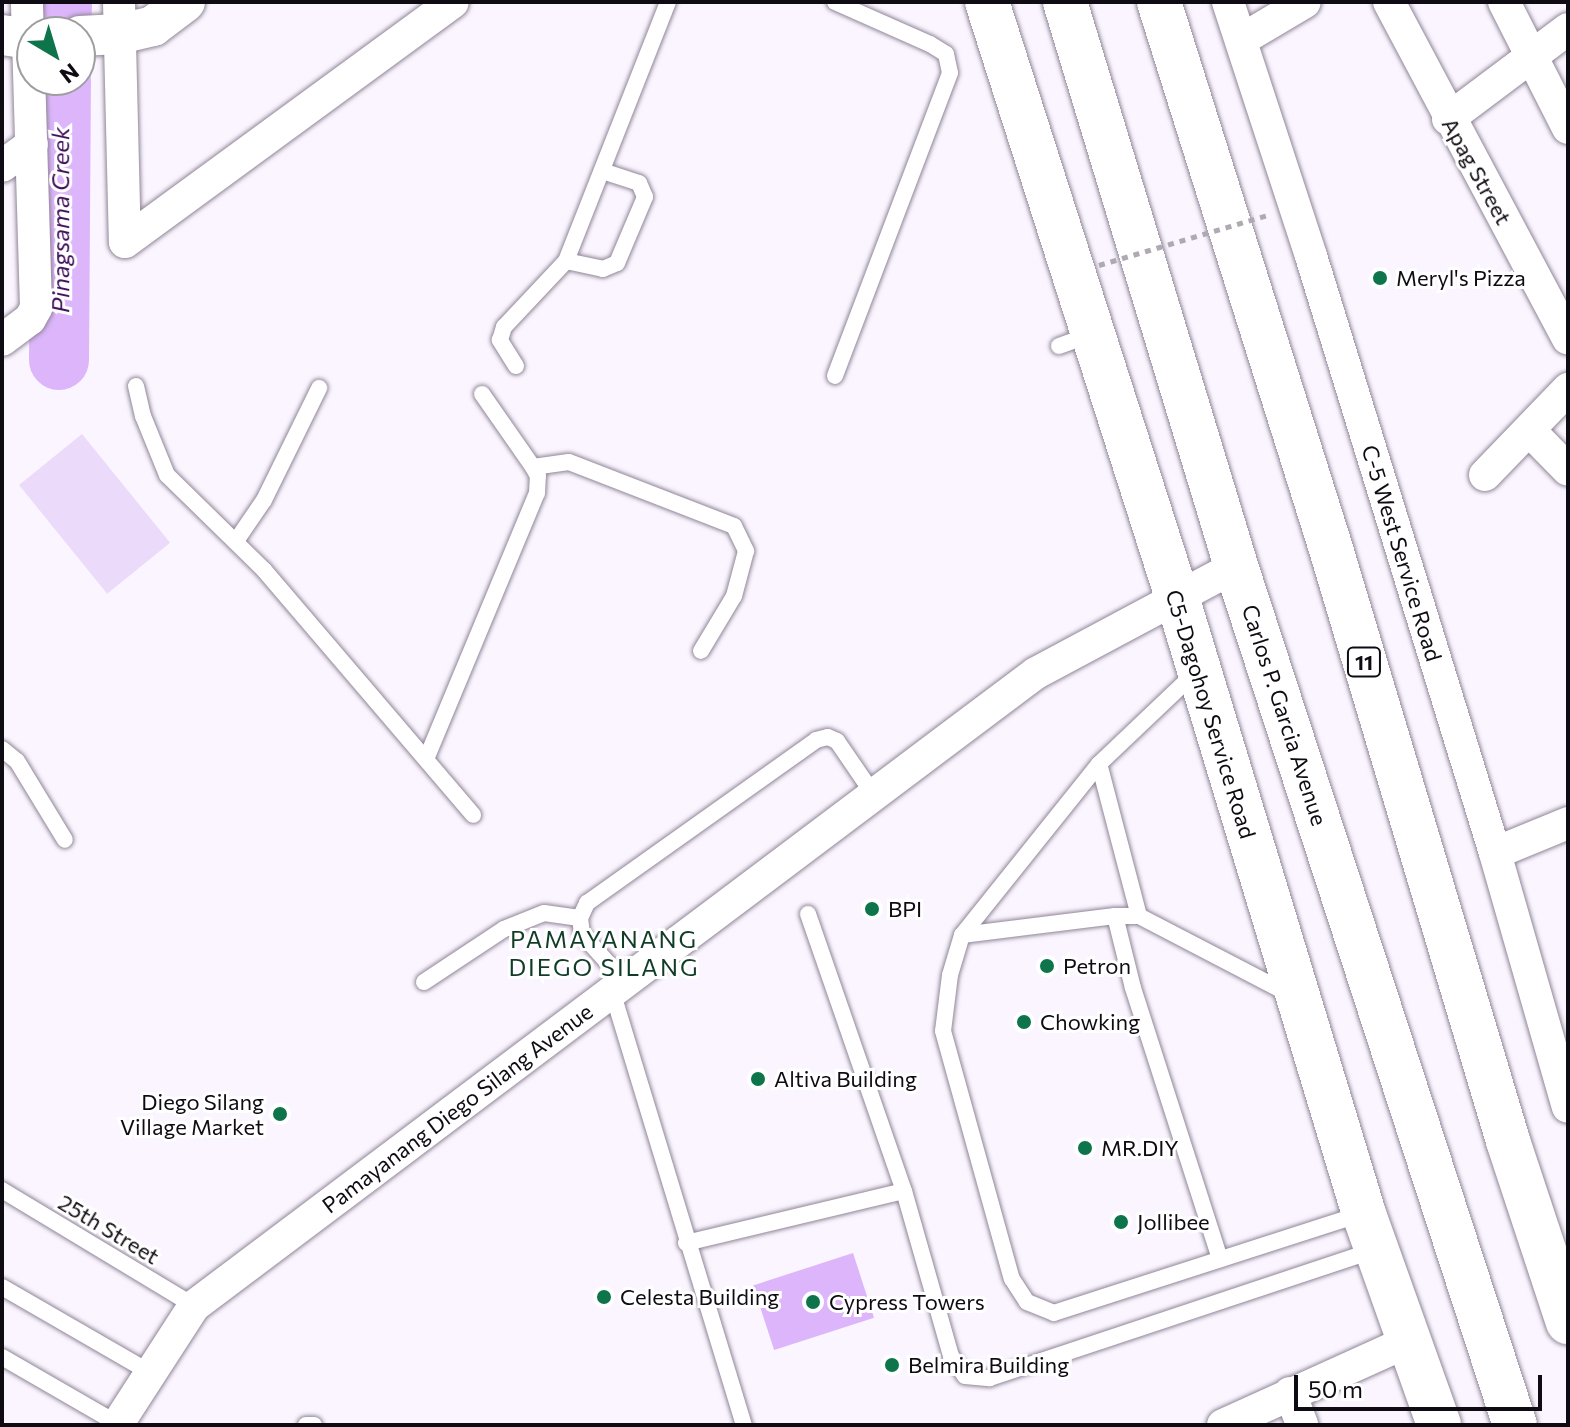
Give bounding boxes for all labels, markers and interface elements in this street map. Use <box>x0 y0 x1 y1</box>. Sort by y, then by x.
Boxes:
north arrow <box>16 16 96 96</box>
text: N <box>55 58 85 89</box>
street label: Apag Street <box>1437 113 1517 229</box>
water label: Pinagsama Creek <box>46 127 74 313</box>
place label: Meryl's Pizza <box>1396 265 1526 291</box>
marker: Meryl's Pizza <box>1371 269 1389 287</box>
street label: C-5 West Service Road <box>1357 442 1447 664</box>
street label: C5-Dagohoy Service Road <box>1161 586 1261 842</box>
street label: Carlos P. Garcia Avenue <box>1237 601 1333 829</box>
road number: 11 <box>1346 646 1382 678</box>
place label: BPI <box>888 896 922 922</box>
marker: BPI <box>863 900 881 918</box>
district label: PAMAYANANG DIEGO SILANG <box>508 925 700 981</box>
place label: Petron <box>1063 953 1131 979</box>
marker: Petron <box>1038 957 1056 975</box>
street label: Pamayanang Diego Silang Avenue <box>317 998 597 1218</box>
place label: Chowking <box>1040 1009 1140 1035</box>
marker: Chowking <box>1015 1013 1033 1031</box>
place label: Altiva Building <box>774 1066 917 1092</box>
marker: Altiva Building <box>749 1070 767 1088</box>
place label: Diego Silang Village Market <box>120 1088 264 1140</box>
marker: Diego Silang Village Market <box>271 1105 289 1123</box>
place label: MR.DIY <box>1101 1135 1179 1161</box>
marker: MR.DIY <box>1076 1139 1094 1157</box>
street label: 25th Street <box>54 1189 164 1269</box>
place label: Jollibee <box>1137 1209 1210 1235</box>
marker: Jollibee <box>1112 1213 1130 1231</box>
place label: Celesta Building <box>620 1284 779 1310</box>
marker: Celesta Building <box>595 1288 613 1306</box>
place label: Cypress Towers <box>829 1289 985 1315</box>
marker: Cypress Towers <box>804 1293 822 1311</box>
place label: Belmira Building <box>908 1352 1069 1378</box>
marker: Belmira Building <box>883 1356 901 1374</box>
scale bar <box>1298 1359 1546 1409</box>
text: 50 m <box>1308 1374 1363 1403</box>

